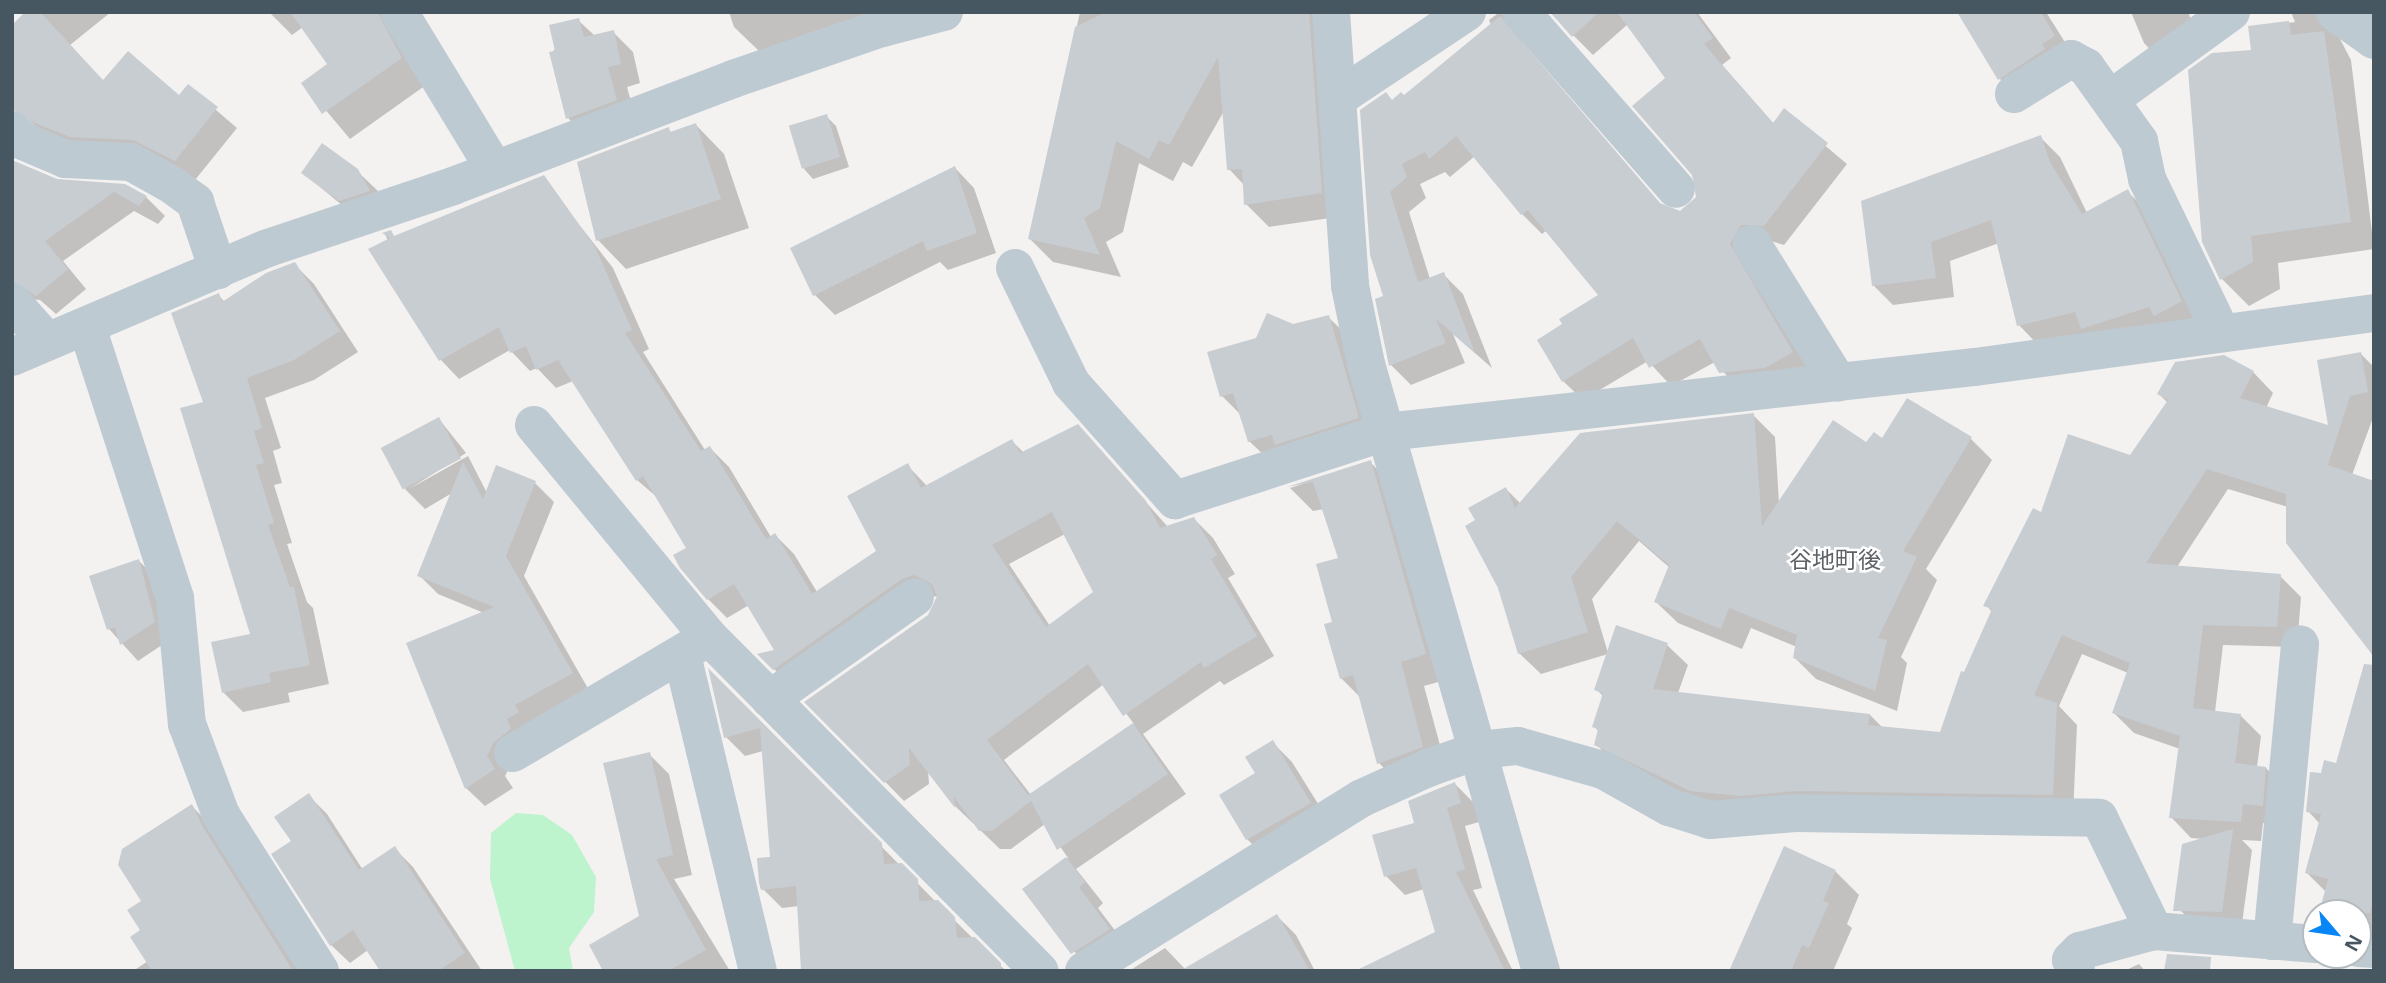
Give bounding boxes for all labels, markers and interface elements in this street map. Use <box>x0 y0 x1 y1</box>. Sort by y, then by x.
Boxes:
district label: 谷地町後 <box>1789 545 1881 573</box>
north arrow <box>2302 899 2372 969</box>
text: N <box>2339 930 2369 956</box>

